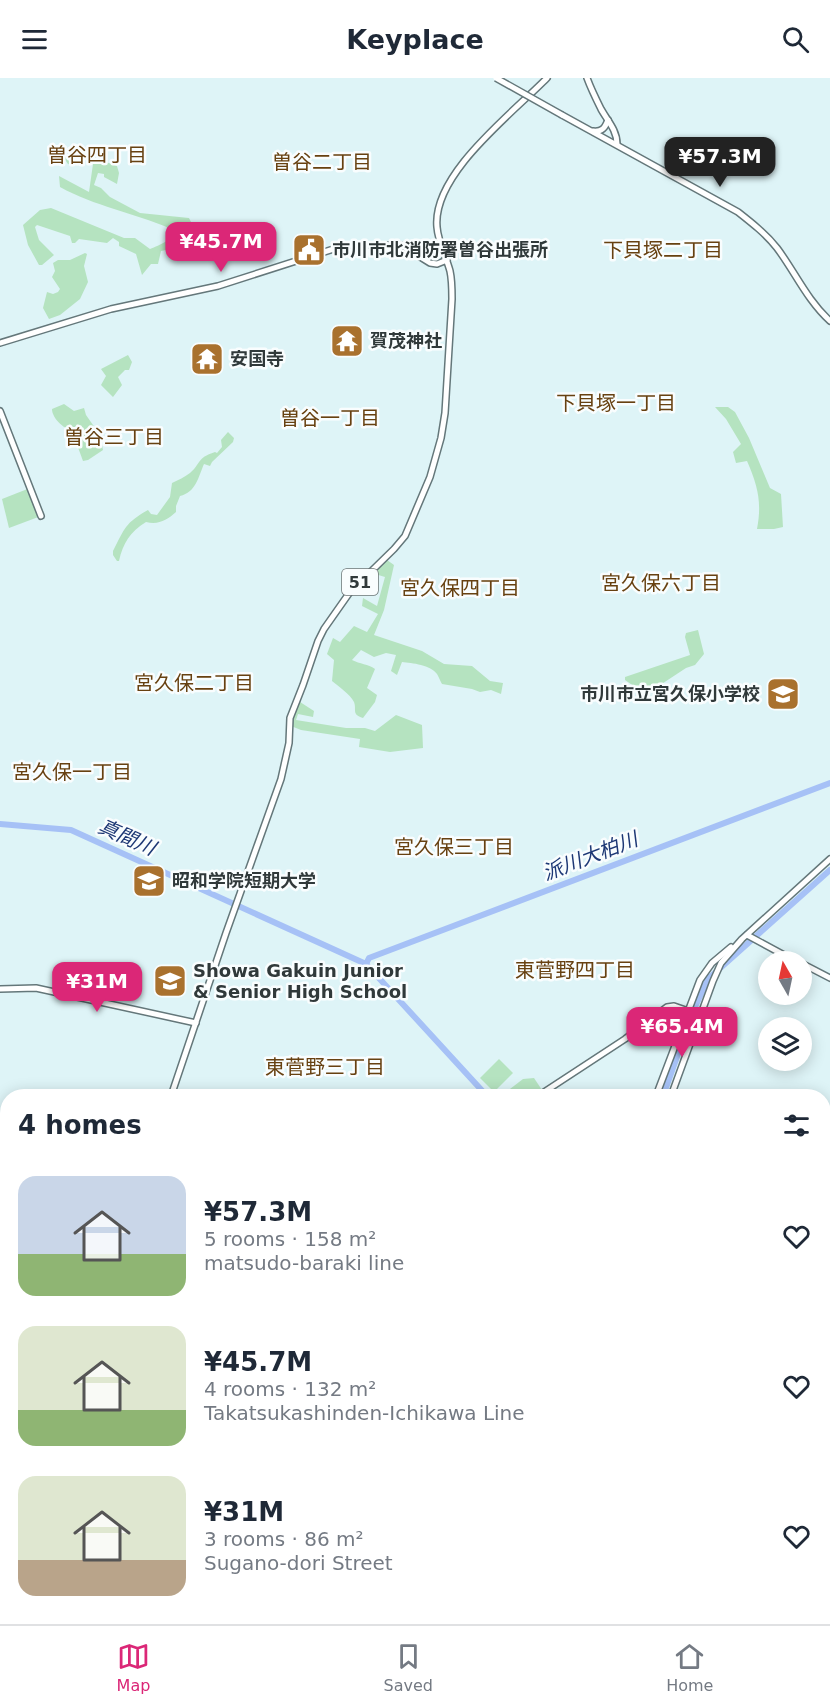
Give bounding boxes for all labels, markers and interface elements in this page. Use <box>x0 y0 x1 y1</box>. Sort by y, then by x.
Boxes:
icon: menu <box>18 23 51 56</box>
icon: search <box>779 23 812 56</box>
text: Keyplace <box>346 24 484 55</box>
pin: ¥57.3M <box>671 137 769 188</box>
district label: 曽谷四丁目 <box>47 143 147 167</box>
text: ¥57.3M <box>678 144 762 168</box>
district label: 曽谷二丁目 <box>272 150 372 174</box>
pin: ¥45.7M <box>172 222 270 273</box>
text: ¥45.7M <box>179 229 263 253</box>
public building icon: 市川市北消防署曽谷出張所 <box>291 232 327 268</box>
district label: 下貝塚二丁目 <box>603 238 723 262</box>
place label: 市川市北消防署曽谷出張所 <box>332 239 548 260</box>
temple icon: 賀茂神社 <box>329 323 365 359</box>
place label: 賀茂神社 <box>370 330 442 351</box>
temple icon: 安国寺 <box>189 341 225 377</box>
place label: 安国寺 <box>230 348 284 369</box>
district label: 下貝塚一丁目 <box>556 391 676 415</box>
district label: 曽谷一丁目 <box>280 406 380 430</box>
district label: 曽谷三丁目 <box>64 425 164 449</box>
road number: 51 <box>342 569 378 595</box>
district label: 宮久保六丁目 <box>601 571 721 595</box>
district label: 宮久保四丁目 <box>400 576 520 600</box>
district label: 宮久保二丁目 <box>134 671 254 695</box>
school or university icon: 市川市立宮久保小学校 <box>765 676 801 712</box>
place label: 市川市立宮久保小学校 <box>580 683 760 704</box>
district label: 宮久保一丁目 <box>12 760 132 784</box>
water label: 真間川 <box>95 814 161 861</box>
water label: 派川大柏川 <box>539 826 643 885</box>
district label: 宮久保三丁目 <box>394 835 514 859</box>
school or university icon: 昭和学院短期大学 <box>131 863 167 899</box>
place label: 昭和学院短期大学 <box>172 870 316 891</box>
north arrow <box>758 951 812 1005</box>
map controls <box>758 951 812 1071</box>
district label: 東菅野四丁目 <box>515 958 635 982</box>
place label: Showa Gakuin Junior & Senior High School <box>193 960 407 1002</box>
pin: ¥31M <box>61 962 133 1013</box>
school or university icon: Showa Gakuin Junior & Senior High School <box>152 963 188 999</box>
text: ¥31M <box>66 969 128 993</box>
pin: ¥65.4M <box>633 1007 731 1058</box>
text: ¥65.4M <box>640 1014 724 1038</box>
button: layers <box>758 1017 812 1071</box>
district label: 東菅野三丁目 <box>265 1055 385 1079</box>
icon: filters <box>780 1109 813 1142</box>
text: 4 homes <box>18 1110 142 1140</box>
text: ¥57.3M <box>204 1197 312 1227</box>
icon: home <box>66 1200 138 1272</box>
icon: heart <box>780 1220 813 1253</box>
text: 5 rooms · 158 m² <box>204 1227 376 1251</box>
text: matsudo-baraki line <box>204 1251 404 1275</box>
text: ¥45.7M <box>204 1347 312 1377</box>
icon: home <box>66 1350 138 1422</box>
icon: heart <box>780 1370 813 1403</box>
text: 4 rooms · 132 m² <box>204 1377 376 1401</box>
text: Takatsukashinden-Ichikawa Line <box>204 1401 525 1425</box>
text: ¥31M <box>204 1497 284 1527</box>
icon: home <box>66 1500 138 1572</box>
icon: heart <box>780 1520 813 1553</box>
text: 3 rooms · 86 m² <box>204 1527 364 1551</box>
text: Sugano-dori Street <box>204 1551 393 1575</box>
tab: Map <box>117 1640 150 1695</box>
tab: Saved <box>384 1640 433 1695</box>
tab: Home <box>666 1640 713 1695</box>

